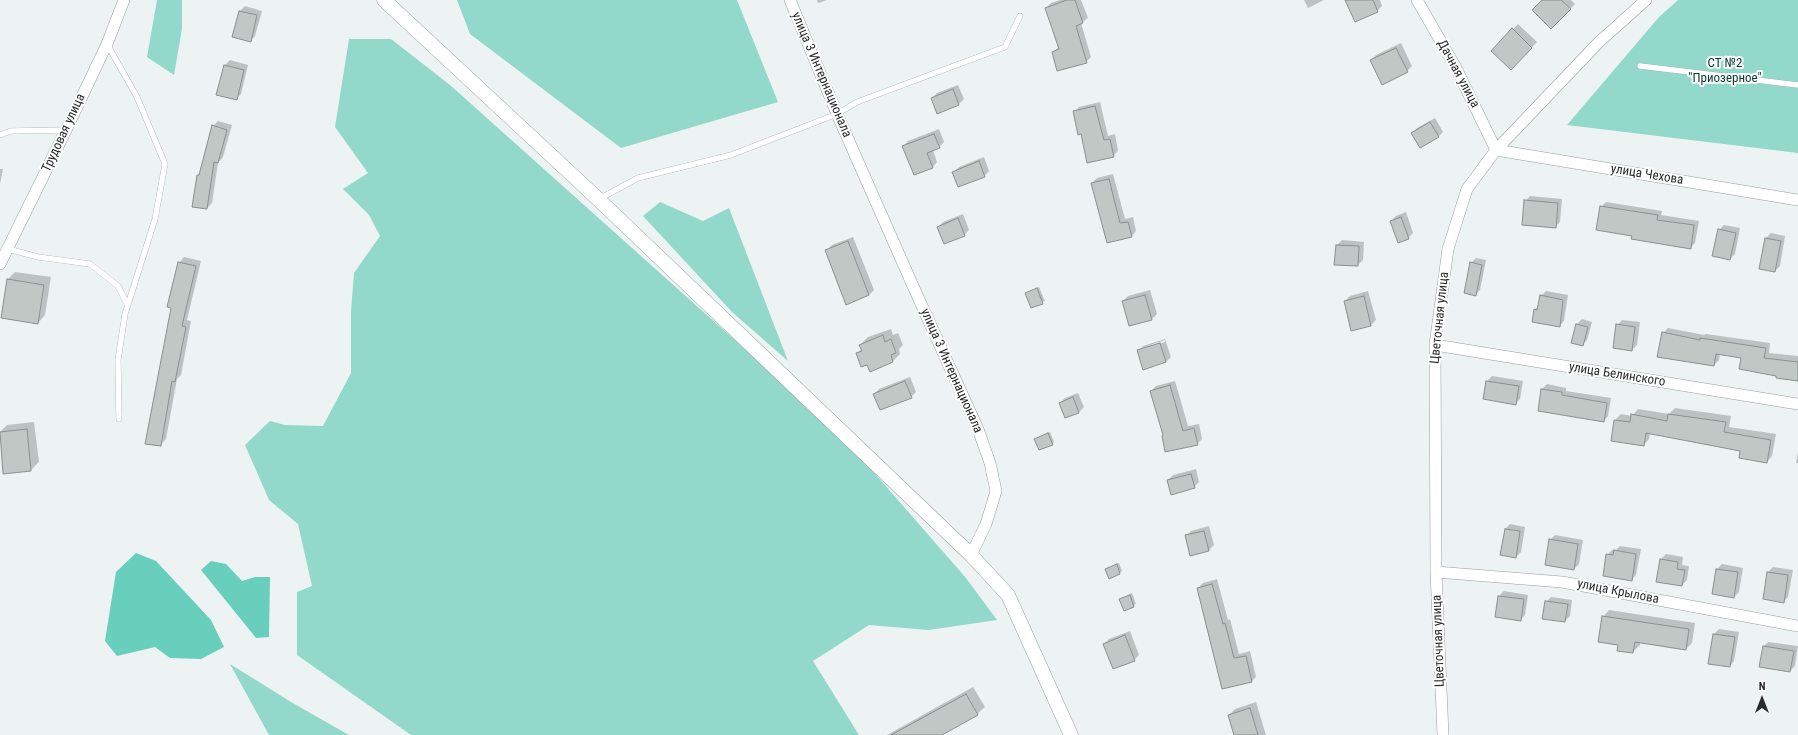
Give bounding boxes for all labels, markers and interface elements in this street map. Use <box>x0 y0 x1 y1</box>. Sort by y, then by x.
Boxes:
street label: улица 3 Интернационала <box>788 10 854 140</box>
street label: Дачная улица <box>1434 37 1482 111</box>
park label: СТ №2 "Приозерное" <box>1688 56 1762 87</box>
street label: Трудовая улица <box>39 91 89 175</box>
street label: улица Чехова <box>1610 162 1684 188</box>
street label: Цветочная улица <box>1427 271 1453 365</box>
street label: улица 3 Интернационала <box>917 306 985 436</box>
street label: улица Белинского <box>1568 360 1666 390</box>
street label: улица Крылова <box>1576 576 1660 608</box>
street label: Цветочная улица <box>1430 595 1448 687</box>
north arrow <box>1742 679 1782 719</box>
text: N <box>1759 680 1765 693</box>

